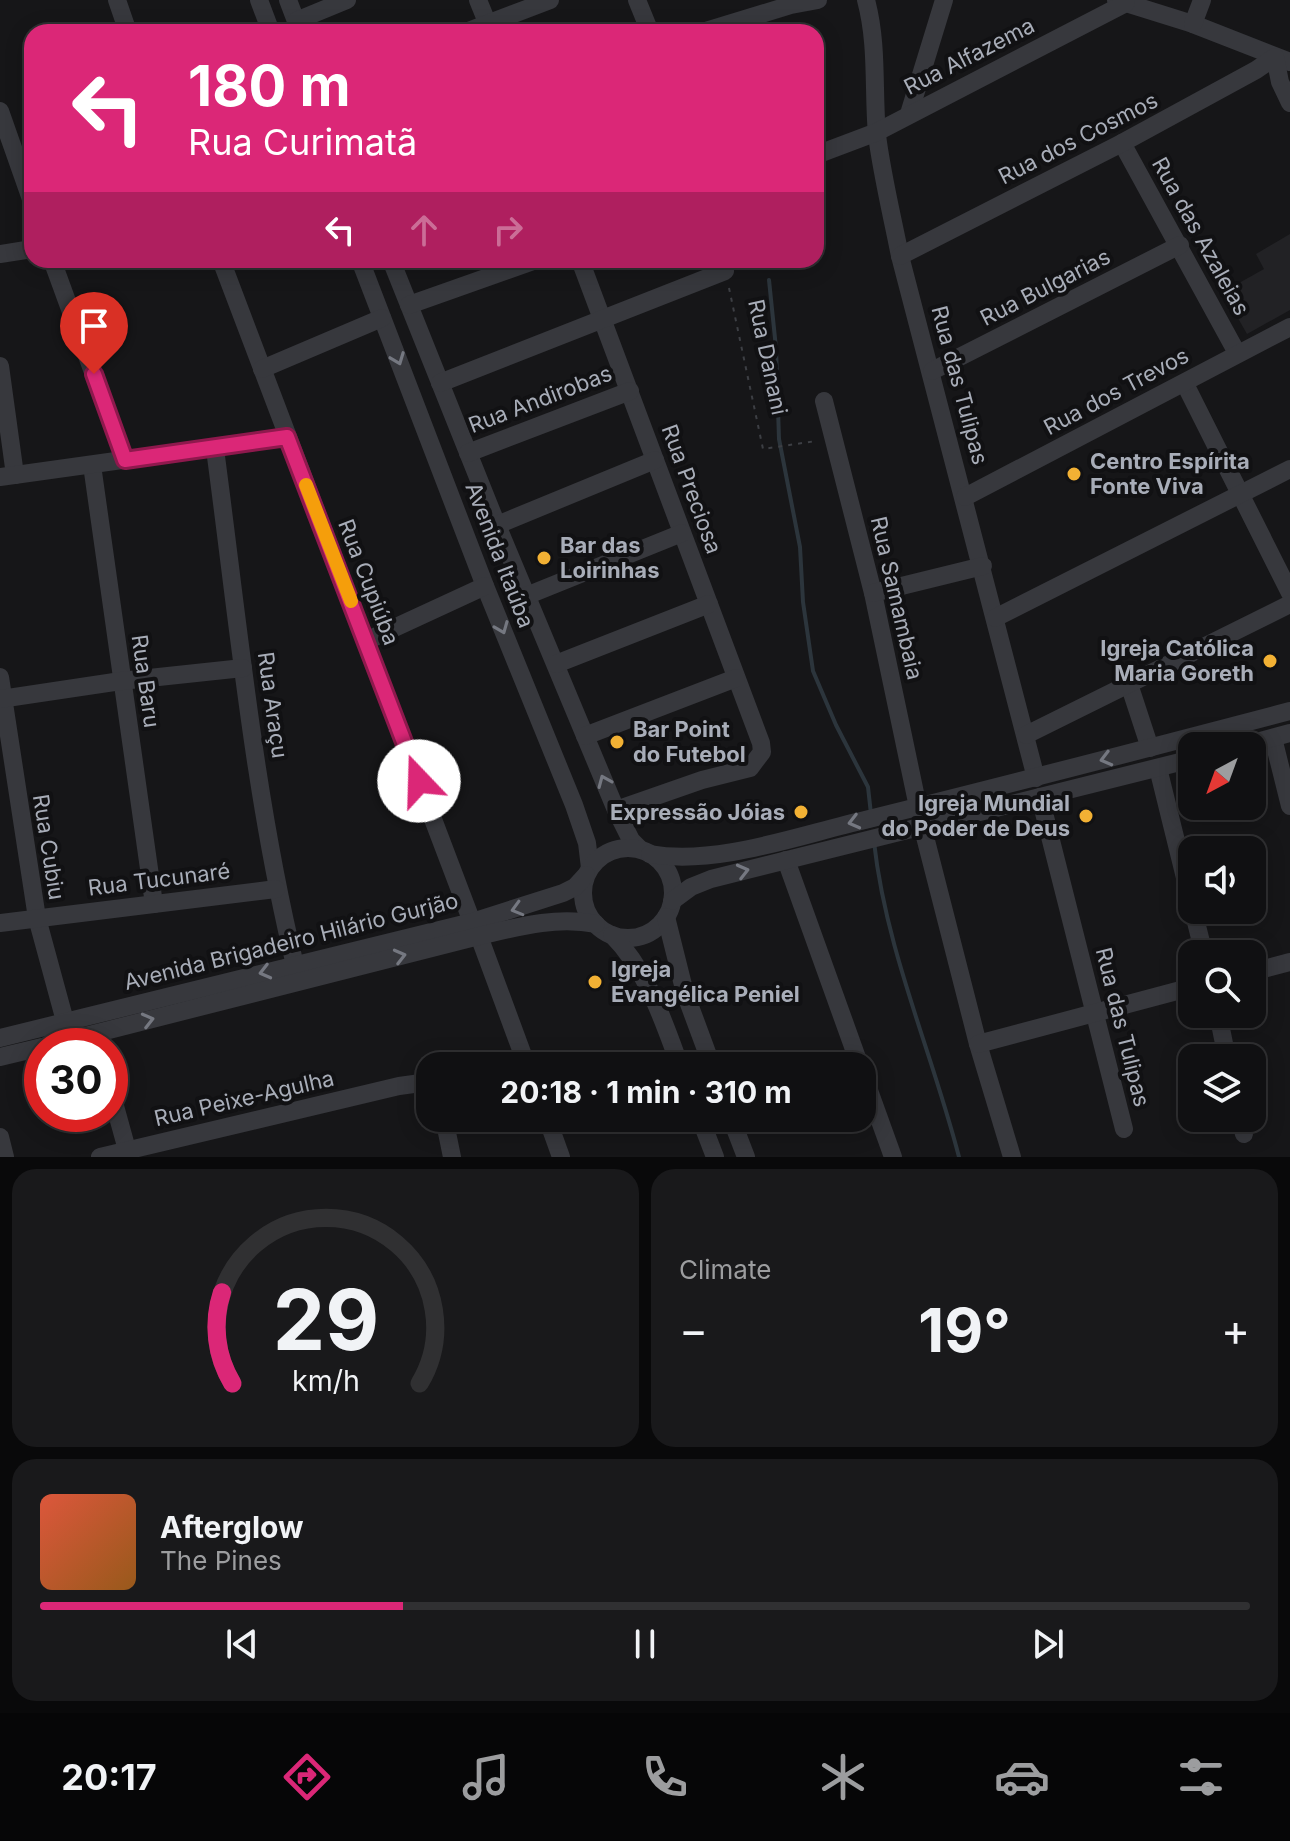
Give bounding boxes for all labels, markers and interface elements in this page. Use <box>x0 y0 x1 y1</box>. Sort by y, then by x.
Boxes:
street label: Rua Alfazema <box>900 12 1038 100</box>
text: 180 m <box>188 52 351 120</box>
icon: left <box>56 56 160 160</box>
street label: Rua dos Cosmos <box>994 87 1162 189</box>
text: Rua Curimatã <box>188 120 417 164</box>
street label: Rua das Azaleias <box>1147 153 1255 319</box>
icon: left <box>318 208 362 252</box>
icon: ahead <box>402 208 446 252</box>
icon: right <box>486 208 530 252</box>
street label: Rua Bulgarias <box>976 243 1114 331</box>
pin <box>60 292 128 374</box>
street label: Rua Danani <box>743 297 793 417</box>
street label: Rua das Tulipas <box>926 303 994 467</box>
icon: arrive <box>72 304 116 348</box>
street label: Rua dos Trevos <box>1039 342 1193 440</box>
one-way arrow <box>388 351 405 365</box>
street label: Rua Andirobas <box>465 360 615 438</box>
street label: Rua Preciosa <box>657 421 727 557</box>
place label: Centro Espírita Fonte Viva <box>1090 448 1250 499</box>
marker: Centro Espírita Fonte Viva <box>1065 465 1083 483</box>
street label: Avenida Itaúba <box>460 479 540 631</box>
street label: Rua Samambaia <box>866 514 928 682</box>
street label: Rua Cupiúba <box>333 515 405 649</box>
place label: Bar das Loirinhas <box>560 532 659 583</box>
marker: Bar das Loirinhas <box>535 549 553 567</box>
one-way arrow <box>492 620 509 634</box>
street label: Rua Baru <box>127 633 165 729</box>
place label: Igreja Católica Maria Goreth <box>1100 635 1254 686</box>
street label: Rua Araçu <box>253 650 293 760</box>
marker: Igreja Católica Maria Goreth <box>1261 652 1279 670</box>
place label: Bar Point do Futebol <box>633 716 746 767</box>
north arrow <box>1178 732 1266 820</box>
map controls <box>1178 732 1266 1132</box>
marker: Bar Point do Futebol <box>608 733 626 751</box>
position arrow <box>377 739 461 823</box>
one-way arrow <box>1100 750 1114 767</box>
one-way arrow <box>597 775 613 789</box>
place label: Igreja Mundial do Poder de Deus <box>882 790 1070 841</box>
street label: Rua Cubiu <box>28 792 70 902</box>
place label: Expressão Jóias <box>610 799 785 825</box>
marker: Expressão Jóias <box>792 803 810 821</box>
marker: Igreja Mundial do Poder de Deus <box>1077 807 1095 825</box>
one-way arrow <box>848 813 861 830</box>
button: sound <box>1178 836 1266 924</box>
street label: Rua Tucunaré <box>86 857 232 901</box>
one-way arrow <box>736 863 749 880</box>
street label: Avenida Brigadeiro Hilário Gurjão <box>121 887 461 995</box>
one-way arrow <box>511 900 525 916</box>
button: search <box>1178 940 1266 1028</box>
street label: Rua das Tulipas <box>1091 945 1155 1109</box>
one-way arrow <box>393 948 407 965</box>
place label: Igreja Evangélica Peniel <box>611 956 800 1007</box>
one-way arrow <box>259 963 272 980</box>
marker: Igreja Evangélica Peniel <box>586 973 604 991</box>
one-way arrow <box>141 1012 155 1029</box>
speed limit sign: 30 <box>24 1028 128 1132</box>
button: layers <box>1178 1044 1266 1132</box>
street label: Rua Peixe-Agulha <box>151 1065 337 1131</box>
text: 20:18 · 1 min · 310 m <box>500 1074 792 1110</box>
text: Climate <box>679 1254 771 1285</box>
text: 29 <box>272 1269 379 1370</box>
text: 19° <box>918 1294 1011 1366</box>
text: − <box>679 1303 708 1357</box>
text: + <box>1221 1303 1250 1357</box>
text: km/h <box>292 1363 359 1398</box>
text: Afterglow <box>160 1509 304 1545</box>
text: The Pines <box>160 1545 282 1576</box>
icon: previous <box>220 1622 264 1666</box>
icon: pause <box>623 1622 667 1666</box>
icon: next <box>1026 1622 1070 1666</box>
icon: directions <box>279 1749 335 1805</box>
icon: music <box>458 1749 514 1805</box>
icon: phone <box>637 1749 693 1805</box>
icon: climate <box>815 1749 871 1805</box>
icon: car <box>994 1749 1050 1805</box>
icon: filters <box>1173 1749 1229 1805</box>
text: 20:17 <box>61 1755 157 1799</box>

